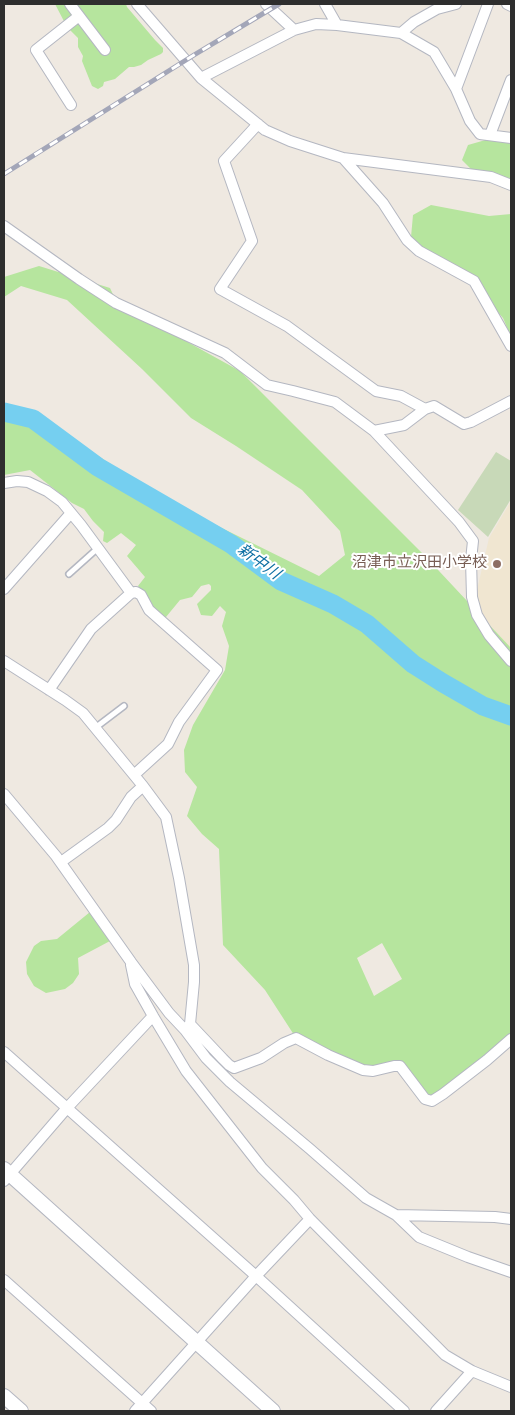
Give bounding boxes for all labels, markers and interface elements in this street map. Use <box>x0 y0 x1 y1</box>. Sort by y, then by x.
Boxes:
water label: 新中川 <box>233 541 283 585</box>
place label: 沼津市立沢田小学校 <box>352 555 487 573</box>
marker: 沼津市立沢田小学校 <box>491 558 503 570</box>

